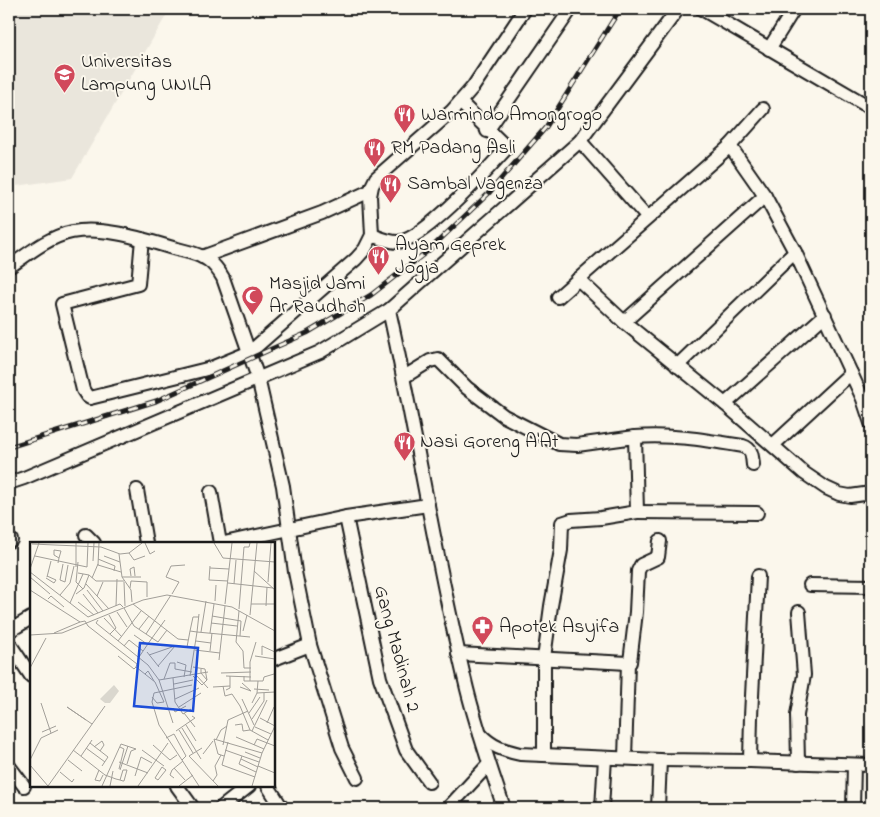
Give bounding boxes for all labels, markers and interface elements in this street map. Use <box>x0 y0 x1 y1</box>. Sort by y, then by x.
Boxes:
place label: Universitas Lampung UNILA <box>81 48 211 101</box>
school or university icon: Universitas Lampung UNILA <box>53 62 77 93</box>
place label: Warmindo Amongrogo <box>421 101 602 131</box>
restaurant icon: Warmindo Amongrogo <box>393 103 417 134</box>
place label: RM Padang Asli <box>391 134 516 164</box>
restaurant icon: RM Padang Asli <box>363 136 387 167</box>
place label: Sambal Vagenza <box>407 170 543 200</box>
restaurant icon: Sambal Vagenza <box>379 172 403 203</box>
place label: Ayam Geprek Jogja <box>395 231 506 284</box>
restaurant icon: Ayam Geprek Jogja <box>367 244 391 275</box>
place label: Masjid Jami Ar Raudhoh <box>269 270 366 322</box>
mosque icon: Masjid Jami Ar Raudhoh <box>241 284 265 315</box>
place label: Nasi Goreng A'At <box>420 428 559 458</box>
restaurant icon: Nasi Goreng A'At <box>392 430 416 461</box>
inset map <box>30 542 275 787</box>
street label: Gang Madinah 2 <box>364 582 427 716</box>
place label: Apotek Asyifa <box>499 613 619 642</box>
pharmacy icon: Apotek Asyifa <box>471 615 495 646</box>

